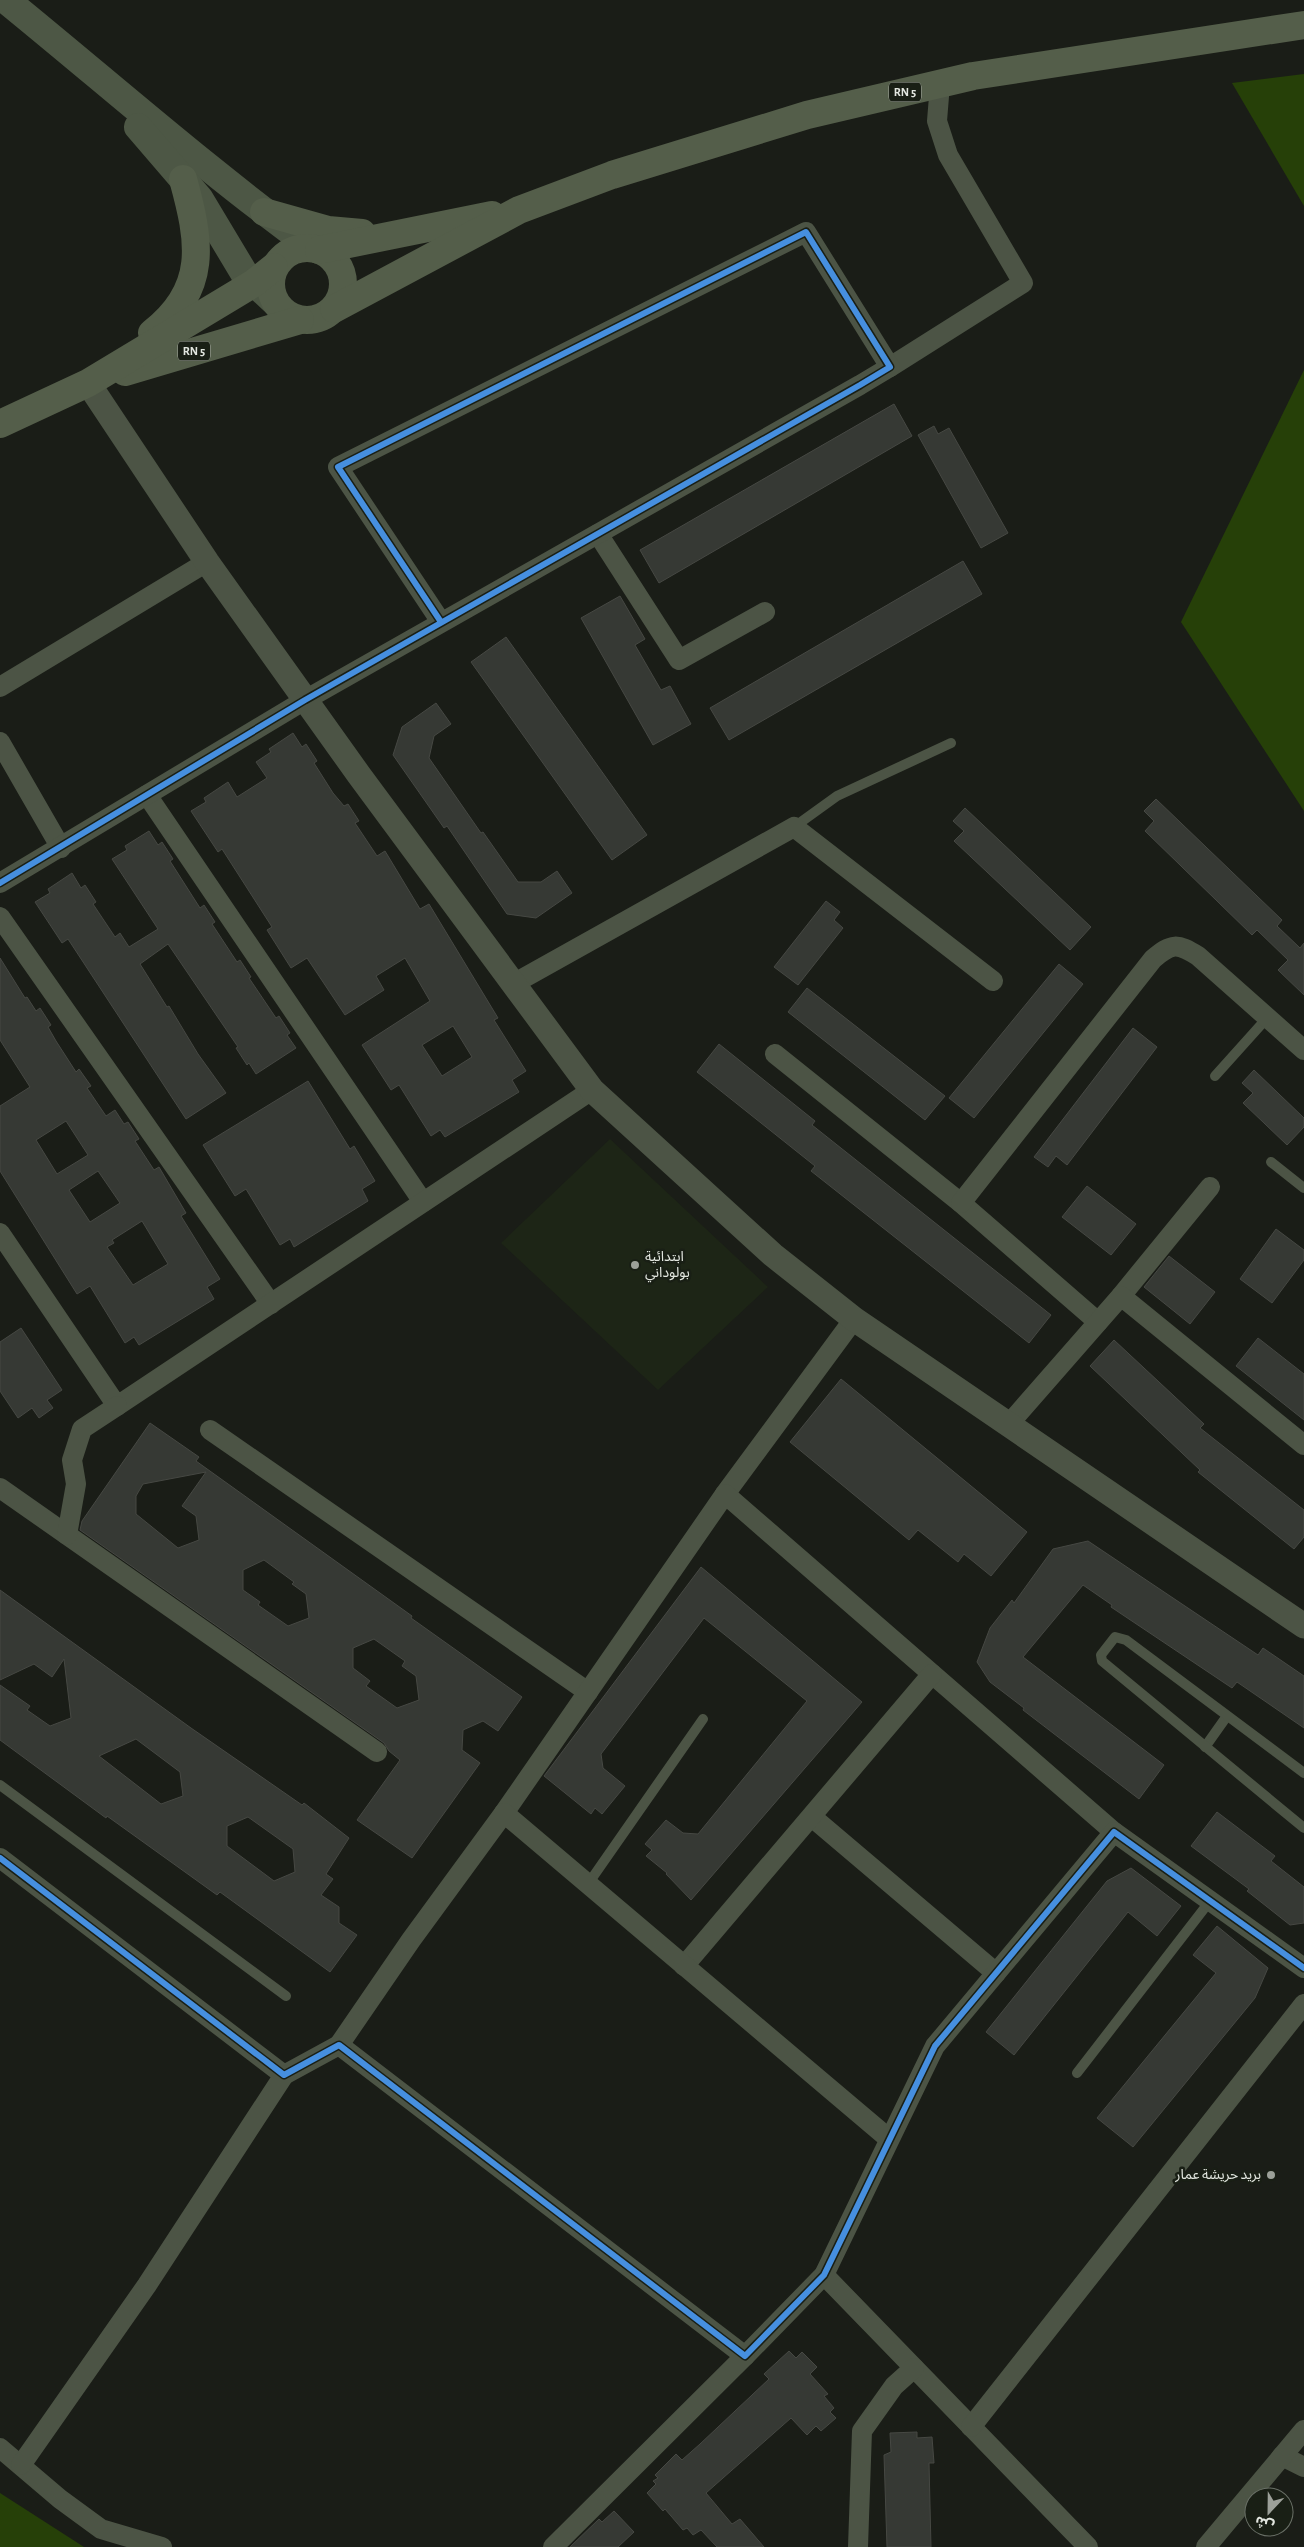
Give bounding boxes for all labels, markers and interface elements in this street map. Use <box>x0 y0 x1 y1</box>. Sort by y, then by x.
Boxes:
road number: RN 5 <box>889 82 921 101</box>
road number: RN 5 <box>178 342 210 361</box>
place label: ابتدائية بولوداني <box>645 1250 690 1283</box>
marker: ابتدائية بولوداني <box>629 1259 641 1271</box>
place label: بريد حريشة عمار <box>1174 2168 1261 2183</box>
marker: بريد حريشة عمار <box>1265 2169 1277 2181</box>
north arrow <box>1244 2487 1294 2537</box>
text: ش <box>1253 2513 1276 2533</box>

